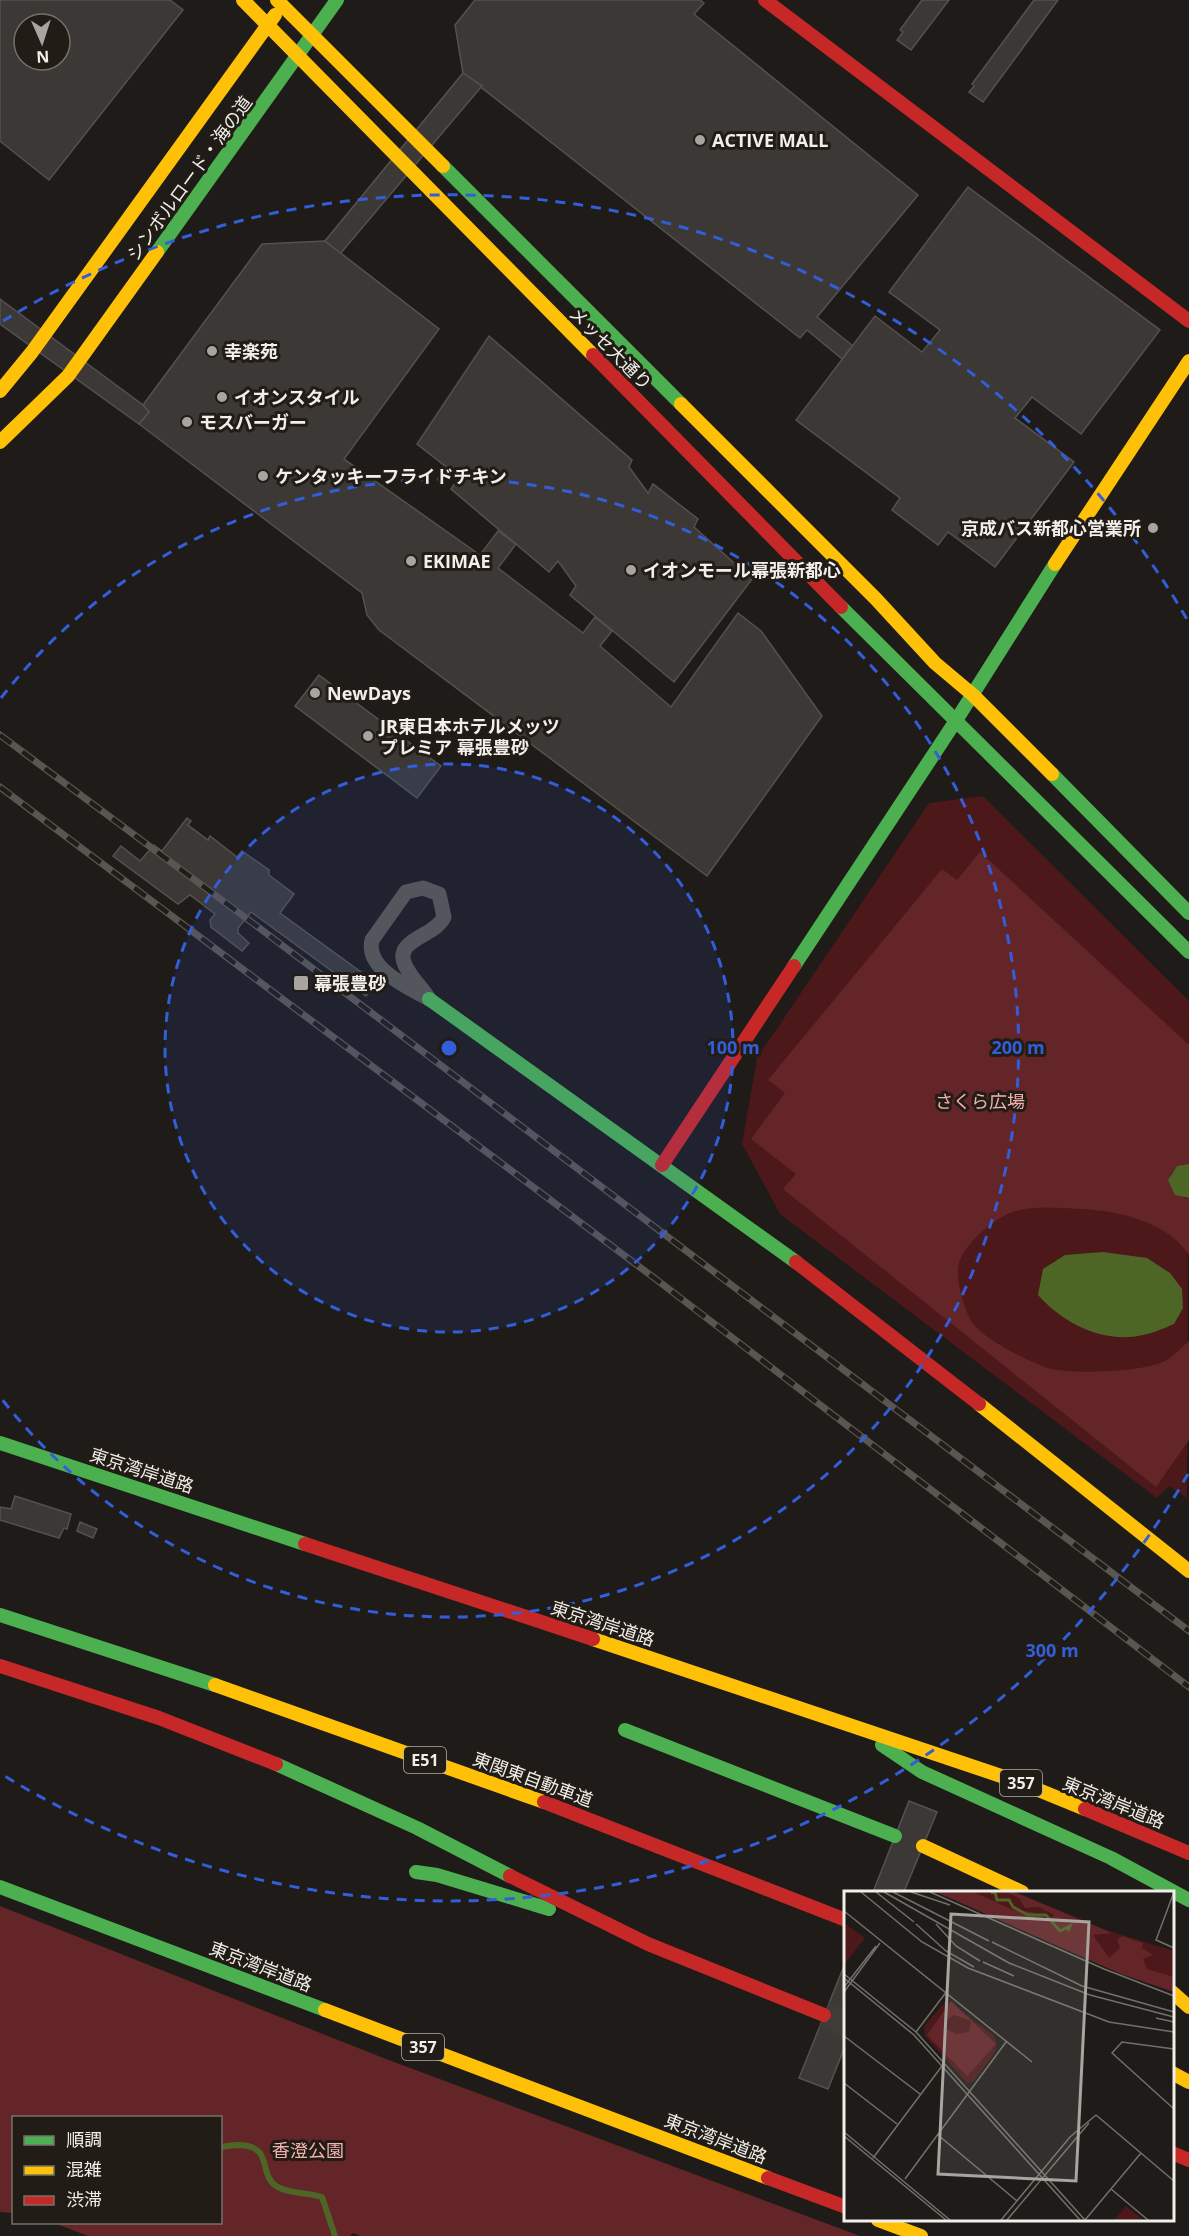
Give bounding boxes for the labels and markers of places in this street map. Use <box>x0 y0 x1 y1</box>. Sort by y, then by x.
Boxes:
place label: ACTIVE MALL <box>712 128 828 152</box>
marker: ACTIVE MALL <box>693 133 707 147</box>
place label: 幸楽苑 <box>224 339 278 363</box>
marker: 幸楽苑 <box>205 344 219 358</box>
place label: イオンスタイル <box>234 385 360 409</box>
marker: イオンスタイル <box>215 390 229 404</box>
place label: モスバーガー <box>199 410 307 434</box>
marker: モスバーガー <box>180 415 194 429</box>
place label: ケンタッキーフライドチキン <box>275 464 507 488</box>
marker: ケンタッキーフライドチキン <box>256 469 270 483</box>
place label: 京成バス新都心営業所 <box>961 516 1141 540</box>
marker: 京成バス新都心営業所 <box>1146 521 1160 535</box>
place label: EKIMAE <box>423 549 490 573</box>
marker: EKIMAE <box>404 554 418 568</box>
place label: イオンモール幕張新都心 <box>643 558 841 582</box>
marker: イオンモール幕張新都心 <box>624 563 638 577</box>
place label: NewDays <box>327 681 411 705</box>
marker: NewDays <box>308 686 322 700</box>
place label: JR東日本ホテルメッツ プレミア 幕張豊砂 <box>378 714 560 759</box>
marker: JR東日本ホテルメッツ プレミア 幕張豊砂 <box>361 729 375 743</box>
place label: 幕張豊砂 <box>314 971 386 995</box>
marker: 幕張豊砂 <box>292 974 310 992</box>
centre of rings <box>439 1038 459 1058</box>

